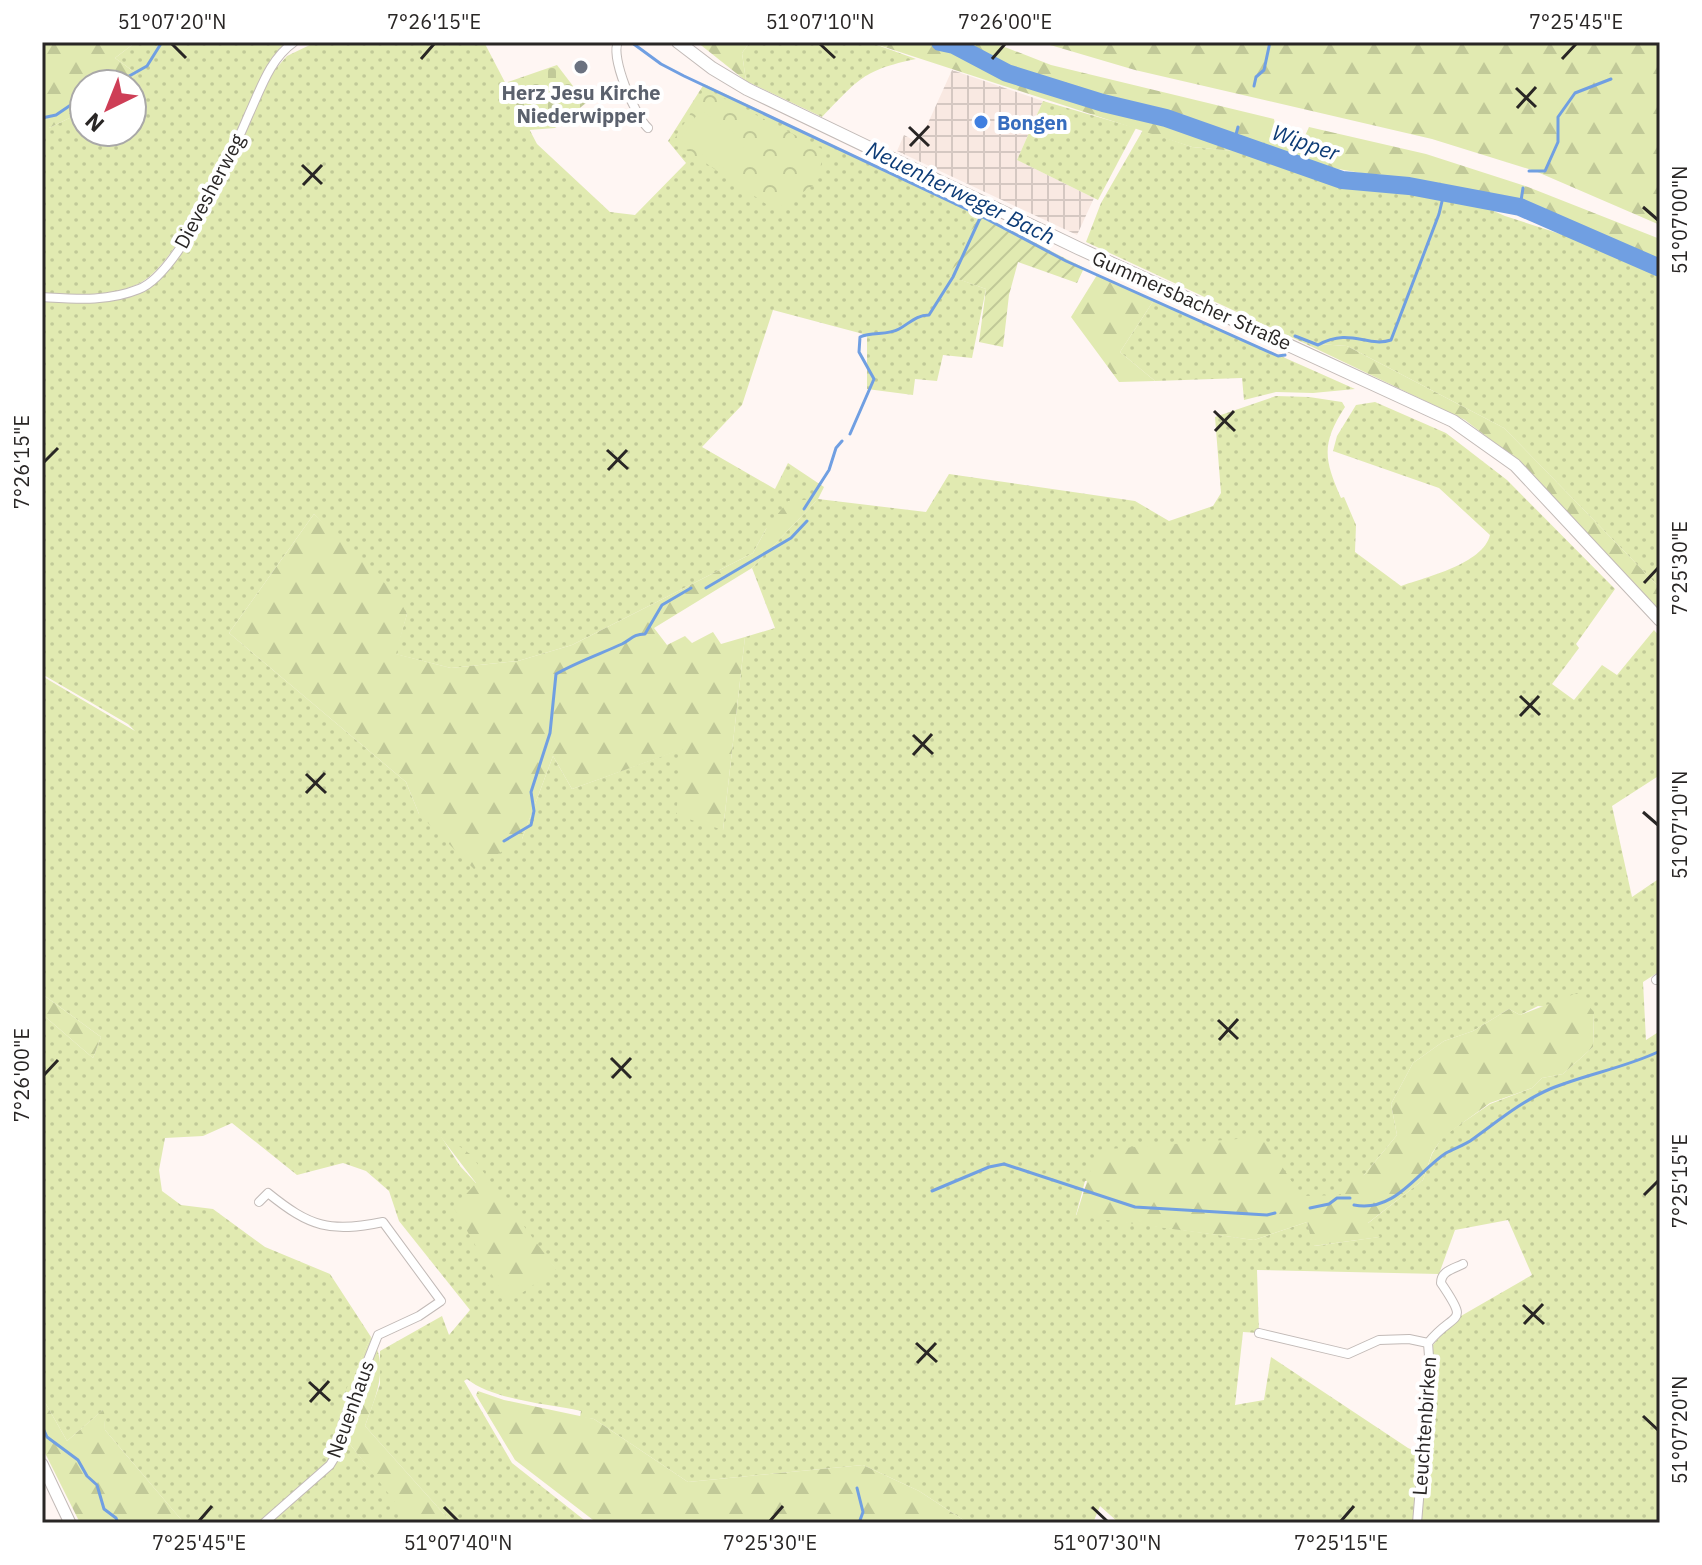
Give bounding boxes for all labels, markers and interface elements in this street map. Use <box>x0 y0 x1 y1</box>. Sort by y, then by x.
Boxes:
text: 51°07'20"N <box>118 8 226 35</box>
text: 7°26'15"E <box>387 8 481 35</box>
text: 51°07'10"N <box>766 8 874 35</box>
text: 7°26'00"E <box>958 8 1052 35</box>
text: 7°25'45"E <box>1529 8 1623 35</box>
marker: Herz Jesu Kirche Niederwipper <box>572 58 590 76</box>
north arrow <box>68 68 148 148</box>
place label: Herz Jesu Kirche Niederwipper <box>501 79 661 129</box>
text: N <box>78 107 110 139</box>
place label: Bongen <box>997 109 1068 136</box>
marker: Bongen <box>972 113 990 131</box>
water label: Wipper <box>1269 117 1344 167</box>
street label: Dievesherweg <box>167 129 251 253</box>
water label: Neuenherweger Bach <box>862 134 1060 250</box>
text: 51°07'00"N <box>1666 166 1693 274</box>
street label: Gummersbacher Straße <box>1088 244 1296 356</box>
text: 7°26'15"E <box>8 415 35 509</box>
text: 7°25'30"E <box>1666 521 1693 615</box>
text: 51°07'10"N <box>1666 771 1693 879</box>
text: 7°26'00"E <box>8 1028 35 1122</box>
text: 7°25'15"E <box>1666 1134 1693 1228</box>
street label: Neuenhaus <box>320 1356 380 1462</box>
street label: Leuchtenbirken <box>1406 1356 1442 1496</box>
text: 51°07'20"N <box>1666 1376 1693 1484</box>
text: 7°25'45"E <box>152 1529 246 1556</box>
text: 51°07'40"N <box>404 1529 512 1556</box>
text: 7°25'30"E <box>723 1529 817 1556</box>
text: 51°07'30"N <box>1053 1529 1161 1556</box>
text: 7°25'15"E <box>1294 1529 1388 1556</box>

